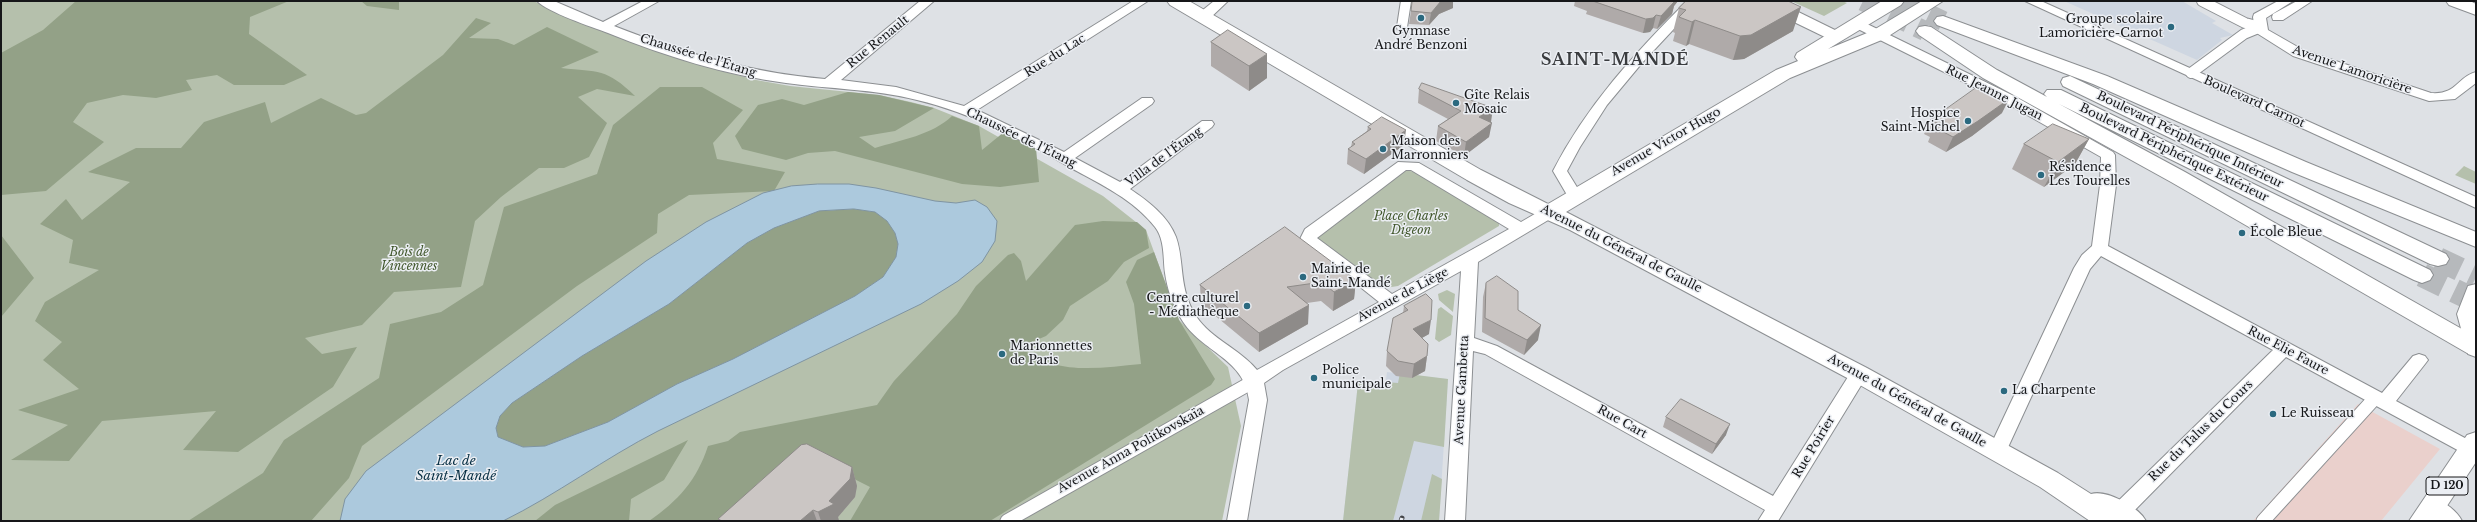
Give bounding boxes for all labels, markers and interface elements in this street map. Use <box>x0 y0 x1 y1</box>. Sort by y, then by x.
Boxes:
street label: Rue Renault <box>844 13 912 71</box>
marker: Gymnase André Benzoni <box>1416 13 1426 23</box>
place label: Groupe scolaire Lamoricière-Carnot <box>2039 13 2163 41</box>
marker: Groupe scolaire Lamoricière-Carnot <box>2166 22 2176 32</box>
place label: Gymnase André Benzoni <box>1375 25 1467 53</box>
street label: Chaussée de l'Étang <box>638 31 758 81</box>
street label: Rue du Lac <box>1022 32 1088 80</box>
street label: Avenue Lamoricière <box>2291 43 2413 97</box>
district label: SAINT-MANDÉ <box>1541 50 1689 70</box>
street label: Rue Jeanne Jugan <box>1943 62 2045 124</box>
street label: Boulevard Carnot <box>2201 73 2307 131</box>
street label: Boulevard Périphérique Intérieur <box>2094 88 2286 192</box>
place label: Gîte Relais Mosaic <box>1464 89 1530 117</box>
marker: Gîte Relais Mosaic <box>1451 98 1461 108</box>
street label: Boulevard Périphérique Extérieur <box>2077 101 2271 205</box>
street label: Chaussée de l'Étang <box>964 105 1078 171</box>
street label: Avenue Victor Hugo <box>1609 105 1723 179</box>
place label: Hospice Saint-Michel <box>1881 107 1960 135</box>
marker: Hospice Saint-Michel <box>1963 116 1973 126</box>
street label: Villa de l'Étang <box>1123 124 1205 190</box>
place label: Maison des Marronniers <box>1391 135 1469 163</box>
marker: Maison des Marronniers <box>1378 144 1388 154</box>
place label: Résidence Les Tourelles <box>2049 161 2130 189</box>
marker: Résidence Les Tourelles <box>2036 170 2046 180</box>
street label: Avenue du Général de Gaulle <box>1538 202 1704 296</box>
park label: Place Charles Digeon <box>1374 210 1448 238</box>
place label: École Bleue <box>2250 226 2322 240</box>
marker: École Bleue <box>2237 228 2247 238</box>
park label: Bois de Vincennes <box>381 246 437 274</box>
place label: Mairie de Saint-Mandé <box>1311 263 1391 291</box>
street label: Avenue de Liège <box>1355 265 1451 325</box>
marker: Mairie de Saint-Mandé <box>1298 272 1308 282</box>
place label: Centre culturel - Médiathèque <box>1146 292 1239 320</box>
marker: Centre culturel - Médiathèque <box>1242 301 1252 311</box>
street label: Rue Elie Faure <box>2245 324 2331 378</box>
street label: Avenue Gambetta <box>1452 335 1472 445</box>
place label: Marionnettes de Paris <box>1010 340 1092 368</box>
marker: Marionnettes de Paris <box>997 349 1007 359</box>
street label: Avenue du Général de Gaulle <box>1825 351 1989 451</box>
place label: Police municipale <box>1322 364 1391 392</box>
marker: Police municipale <box>1309 373 1319 383</box>
street label: Rue du Talus du Cours <box>2146 377 2256 485</box>
place label: La Charpente <box>2012 384 2096 398</box>
marker: La Charpente <box>1999 386 2009 396</box>
street label: Rue Cart <box>1595 403 1649 441</box>
street label: Avenue Anna Politkovskaïa <box>1055 404 1207 496</box>
place label: Le Ruisseau <box>2281 407 2354 421</box>
marker: Le Ruisseau <box>2268 409 2278 419</box>
street label: Rue Poirier <box>1790 413 1838 481</box>
water label: Lac de Saint-Mandé <box>416 453 496 484</box>
road number: D 120 <box>2426 477 2468 495</box>

